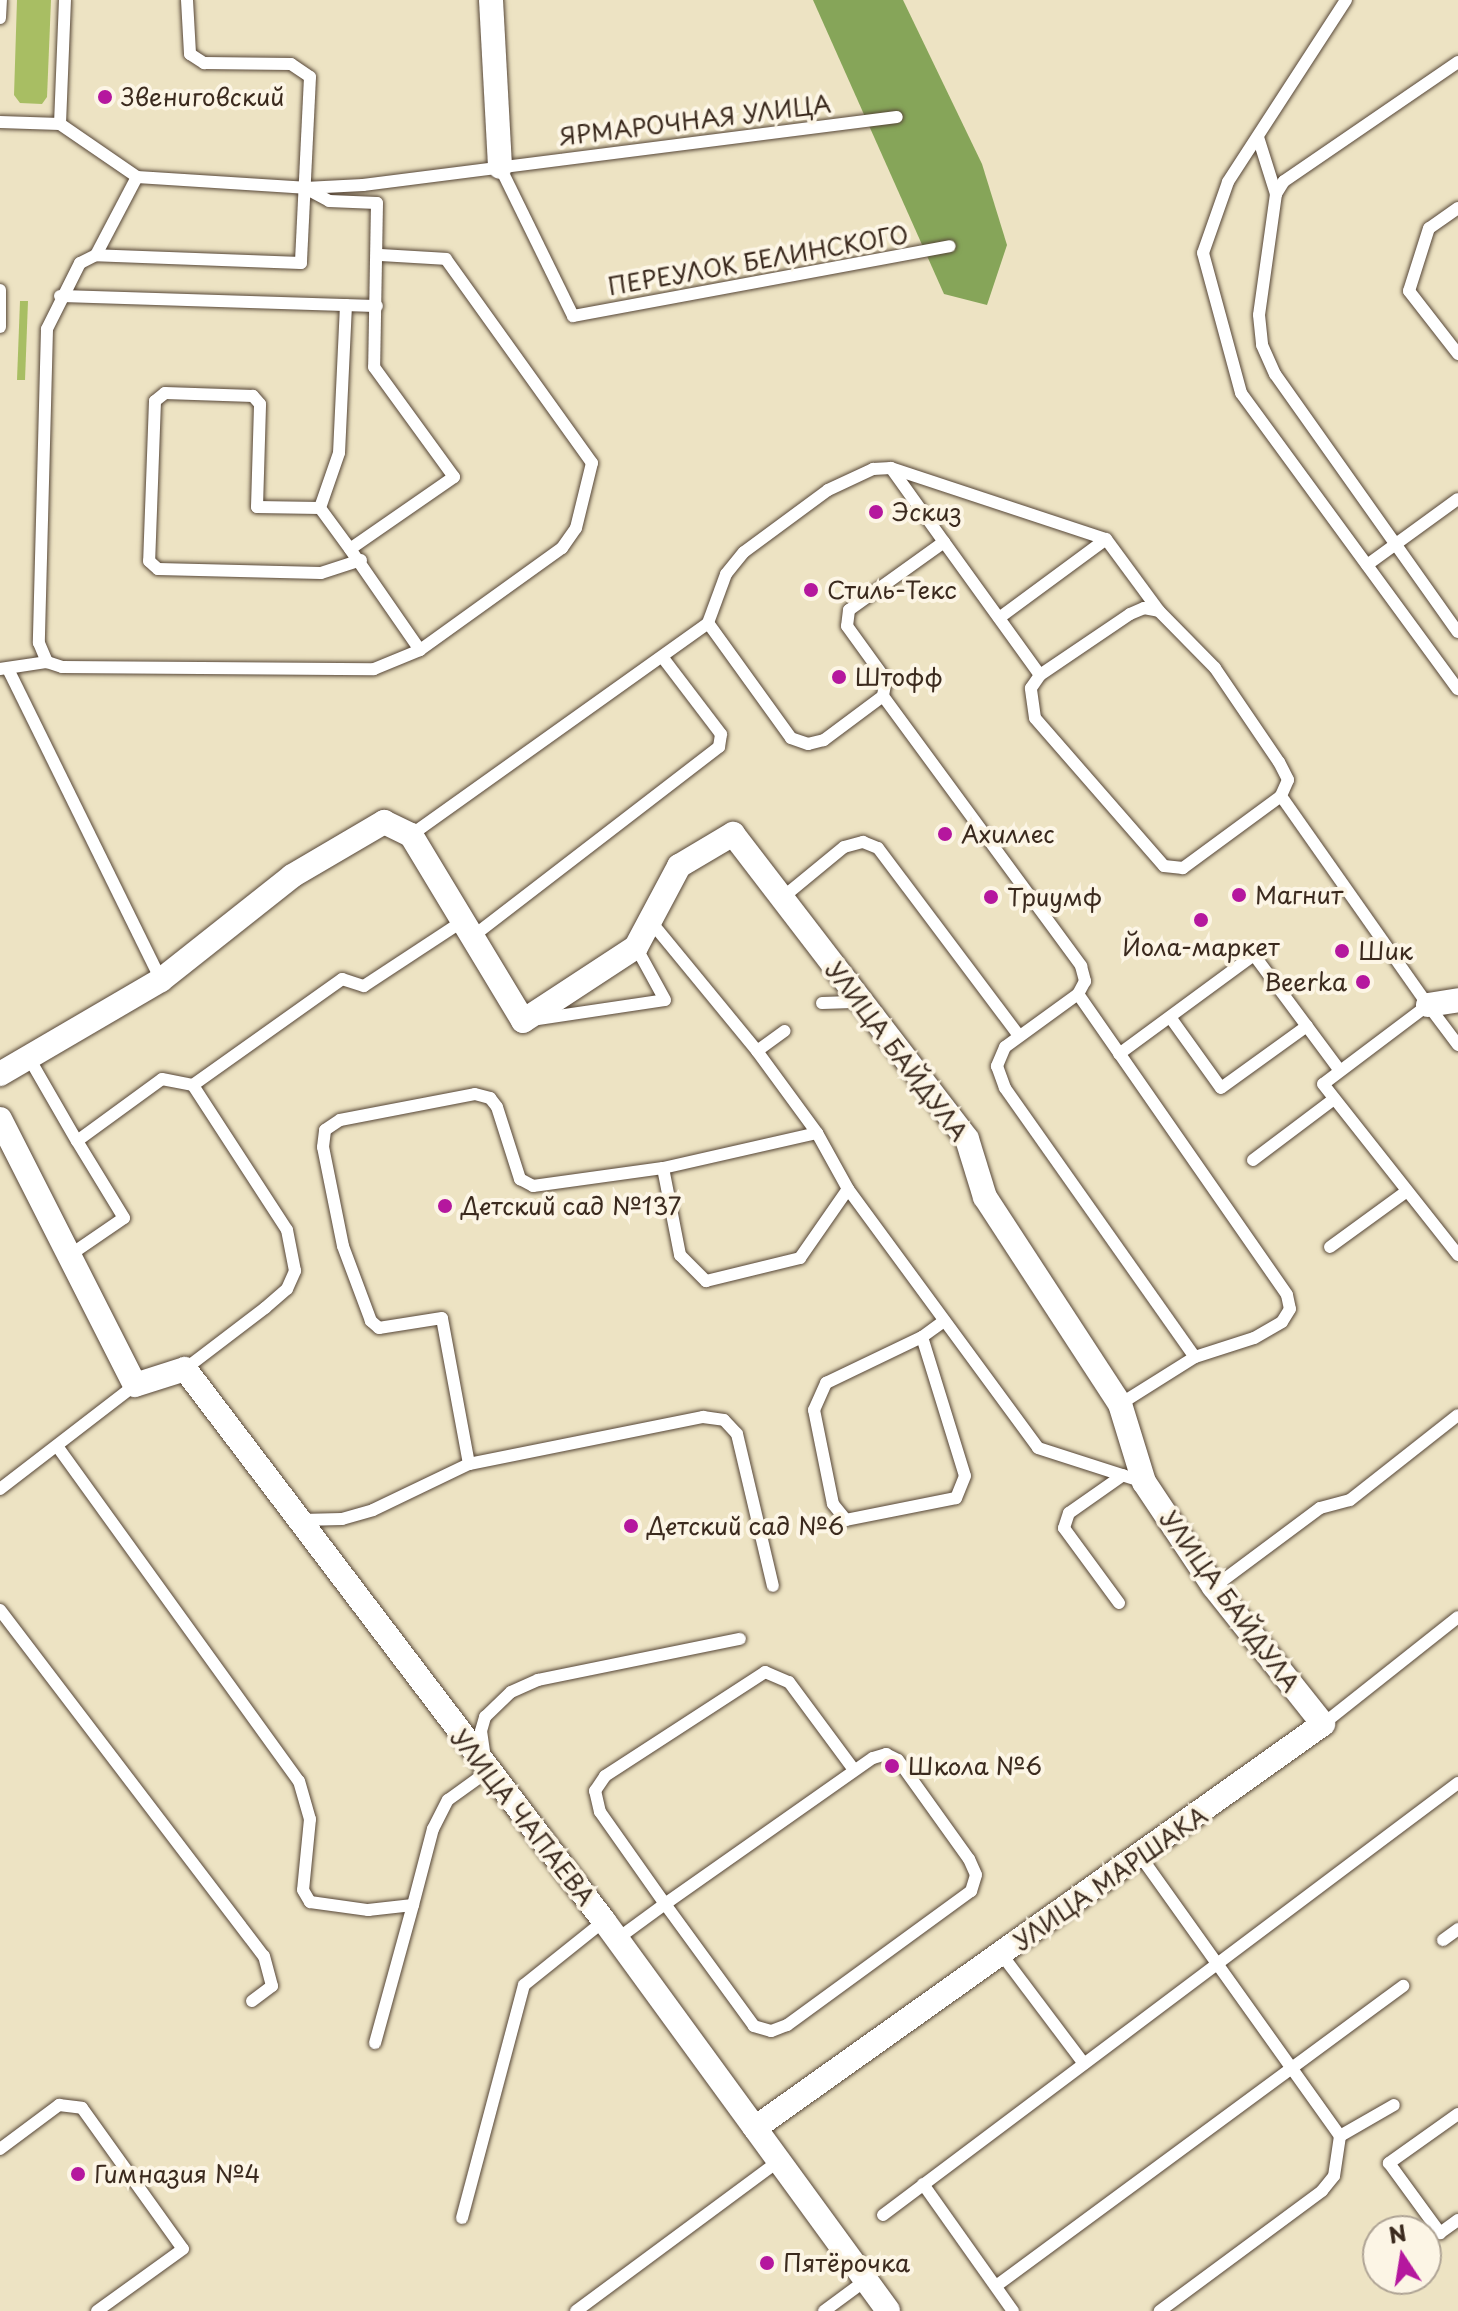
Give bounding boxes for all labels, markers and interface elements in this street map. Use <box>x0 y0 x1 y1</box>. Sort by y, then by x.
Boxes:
place label: Звениговский <box>121 83 284 111</box>
marker: Звениговский <box>96 88 114 106</box>
street label: ЯРМАРОЧНАЯ УЛИЦА <box>558 89 832 151</box>
street label: ПЕРЕУЛОК БЕЛИНСКОГО <box>605 219 911 301</box>
place label: Эскиз <box>892 498 962 526</box>
marker: Эскиз <box>867 503 885 521</box>
place label: Стиль-Текс <box>827 576 957 604</box>
marker: Стиль-Текс <box>802 581 820 599</box>
place label: Штофф <box>855 663 943 691</box>
marker: Штофф <box>830 668 848 686</box>
place label: Ахиллес <box>961 820 1055 848</box>
marker: Ахиллес <box>936 825 954 843</box>
place label: Магнит <box>1255 881 1343 909</box>
place label: Триумф <box>1007 883 1102 911</box>
marker: Магнит <box>1230 886 1248 904</box>
marker: Триумф <box>982 888 1000 906</box>
marker: Йола-маркет <box>1192 911 1210 929</box>
place label: Йола-маркет <box>1122 933 1280 961</box>
place label: Шик <box>1358 937 1413 965</box>
marker: Шик <box>1333 942 1351 960</box>
street label: УЛИЦА БАЙДУЛА <box>820 955 974 1147</box>
place label: Beerka <box>1264 968 1347 996</box>
marker: Beerka <box>1354 973 1372 991</box>
place label: Детский сад №137 <box>461 1192 683 1220</box>
marker: Детский сад №137 <box>436 1197 454 1215</box>
street label: УЛИЦА БАЙДУЛА <box>1154 1504 1306 1698</box>
place label: Детский сад №6 <box>647 1512 846 1540</box>
marker: Детский сад №6 <box>622 1517 640 1535</box>
street label: УЛИЦА ЧАПАЕВА <box>444 1722 602 1912</box>
place label: Школа №6 <box>908 1752 1043 1780</box>
marker: Школа №6 <box>883 1757 901 1775</box>
street label: УЛИЦА МАРШАКА <box>1007 1800 1213 1956</box>
place label: Гимназия №4 <box>94 2160 260 2188</box>
marker: Гимназия №4 <box>69 2165 87 2183</box>
north arrow <box>1362 2215 1442 2295</box>
text: N <box>1385 2215 1409 2251</box>
place label: Пятёрочка <box>783 2249 910 2277</box>
marker: Пятёрочка <box>758 2254 776 2272</box>

